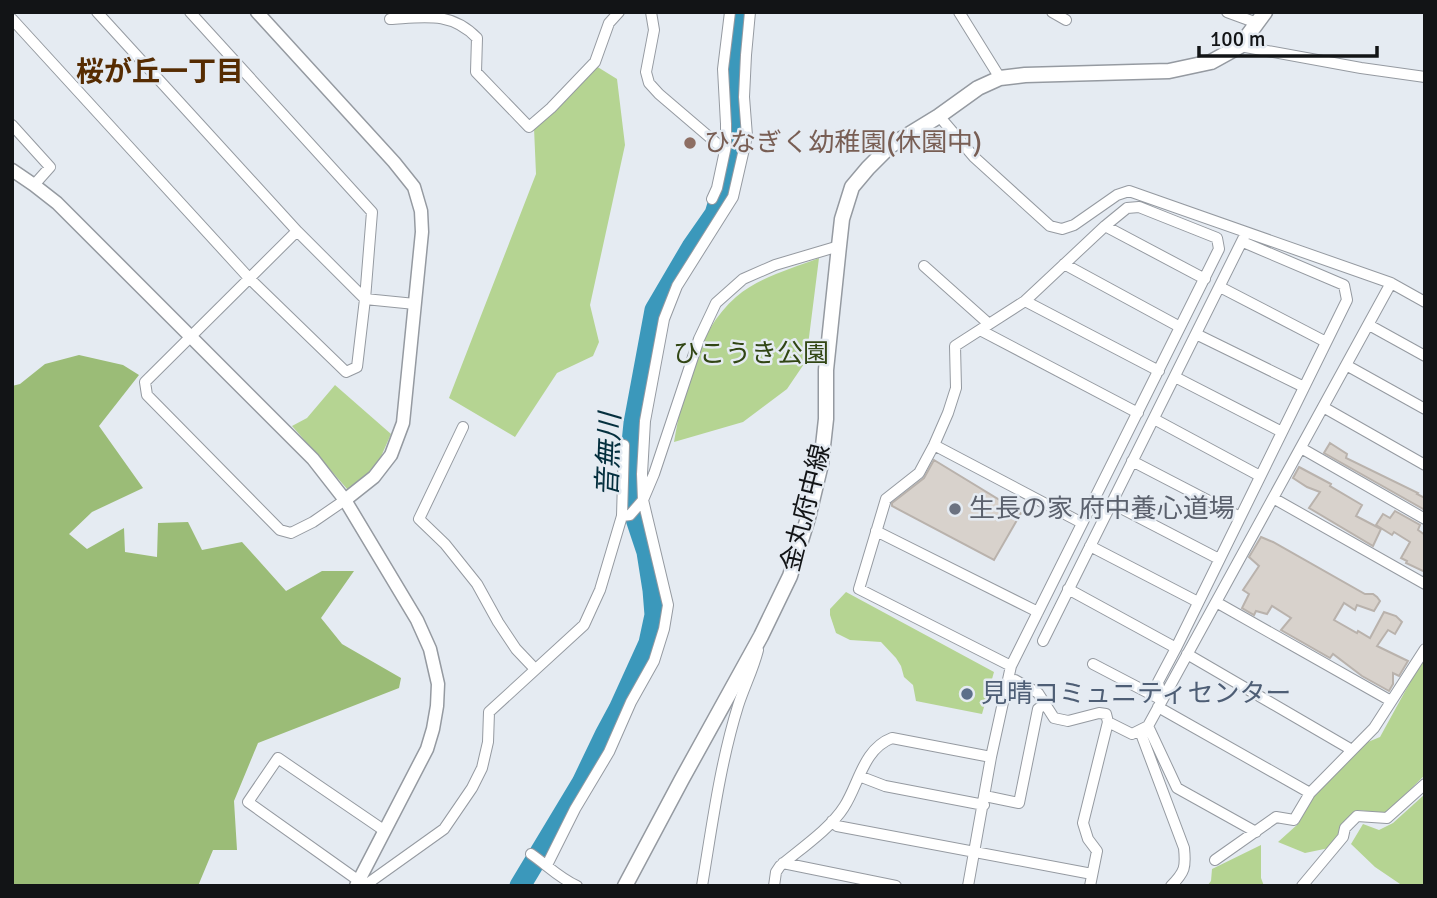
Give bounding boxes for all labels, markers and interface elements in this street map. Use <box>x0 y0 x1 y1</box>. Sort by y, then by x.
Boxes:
scale bar <box>1199 14 1378 58</box>
text: 100 m <box>1210 26 1265 52</box>
district label: 桜が丘一丁目 <box>76 55 244 89</box>
place label: ひなぎく幼稚園(休園中) <box>704 127 982 159</box>
marker: ひなぎく幼稚園(休園中) <box>682 135 698 151</box>
park label: ひこうき公園 <box>673 338 829 370</box>
water label: 音無川 <box>591 409 628 498</box>
street label: 金丸府中線 <box>775 441 837 575</box>
place label: 生長の家 府中養心道場 <box>969 493 1235 525</box>
marker: 生長の家 府中養心道場 <box>947 501 963 517</box>
place label: 見晴コミュニティセンター <box>981 678 1291 710</box>
marker: 見晴コミュニティセンター <box>959 686 975 702</box>

